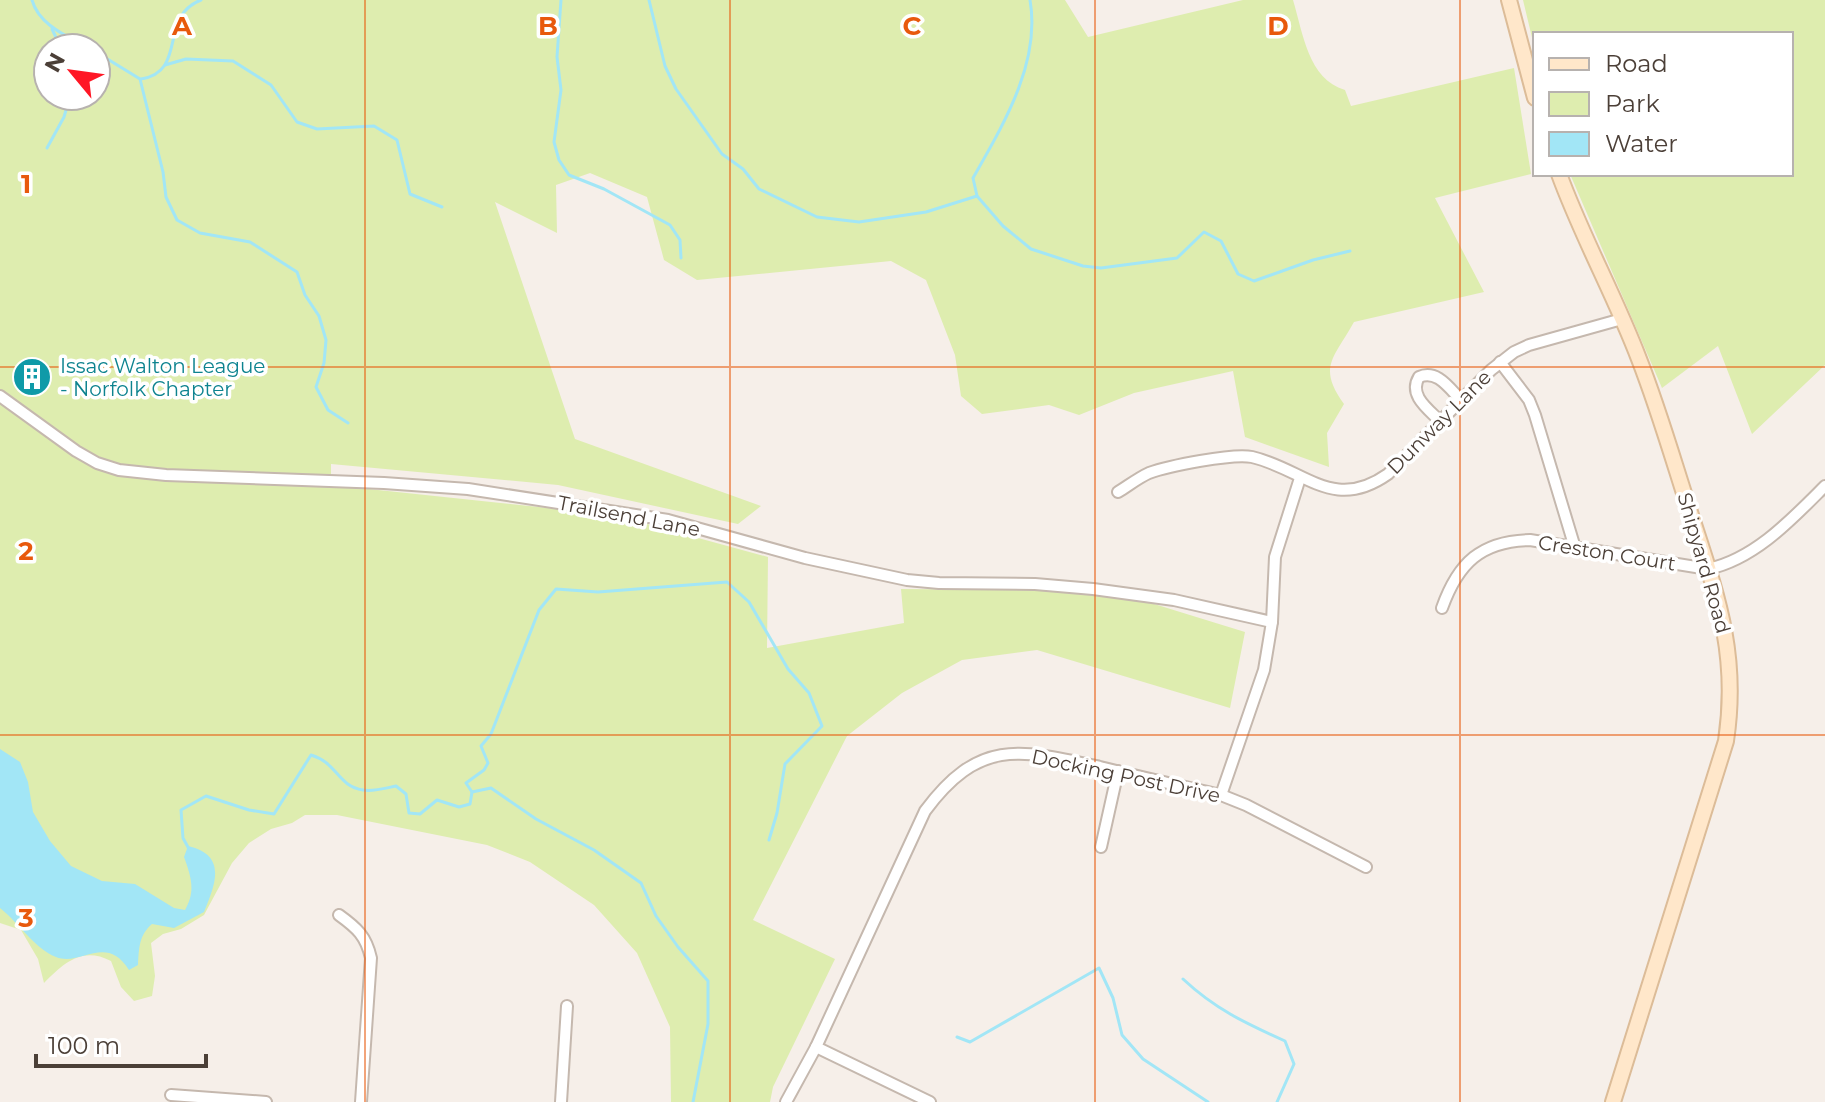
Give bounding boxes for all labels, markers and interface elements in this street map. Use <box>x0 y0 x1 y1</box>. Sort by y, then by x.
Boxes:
text: A <box>171 10 193 42</box>
text: B <box>538 10 558 42</box>
text: C <box>903 10 922 42</box>
text: D <box>1267 10 1289 42</box>
north arrow <box>32 32 112 112</box>
legend <box>1533 32 1793 176</box>
text: N <box>39 48 71 77</box>
text: Road <box>1605 49 1668 78</box>
text: Park <box>1605 89 1660 118</box>
text: Water <box>1605 129 1678 158</box>
text: 1 <box>21 168 31 200</box>
place label: Issac Walton League - Norfolk Chapter <box>60 354 265 401</box>
building icon: Issac Walton League - Norfolk Chapter <box>11 356 53 398</box>
street label: Dunway Lane <box>1382 365 1496 479</box>
street label: Trailsend Lane <box>556 490 702 542</box>
street label: Shipyard Road <box>1672 490 1736 636</box>
street label: Creston Court <box>1536 530 1678 576</box>
text: 2 <box>18 535 34 567</box>
street label: Docking Post Drive <box>1030 744 1222 808</box>
text: 3 <box>17 902 34 934</box>
scale bar <box>36 1018 206 1068</box>
text: 100 m <box>48 1031 120 1060</box>

